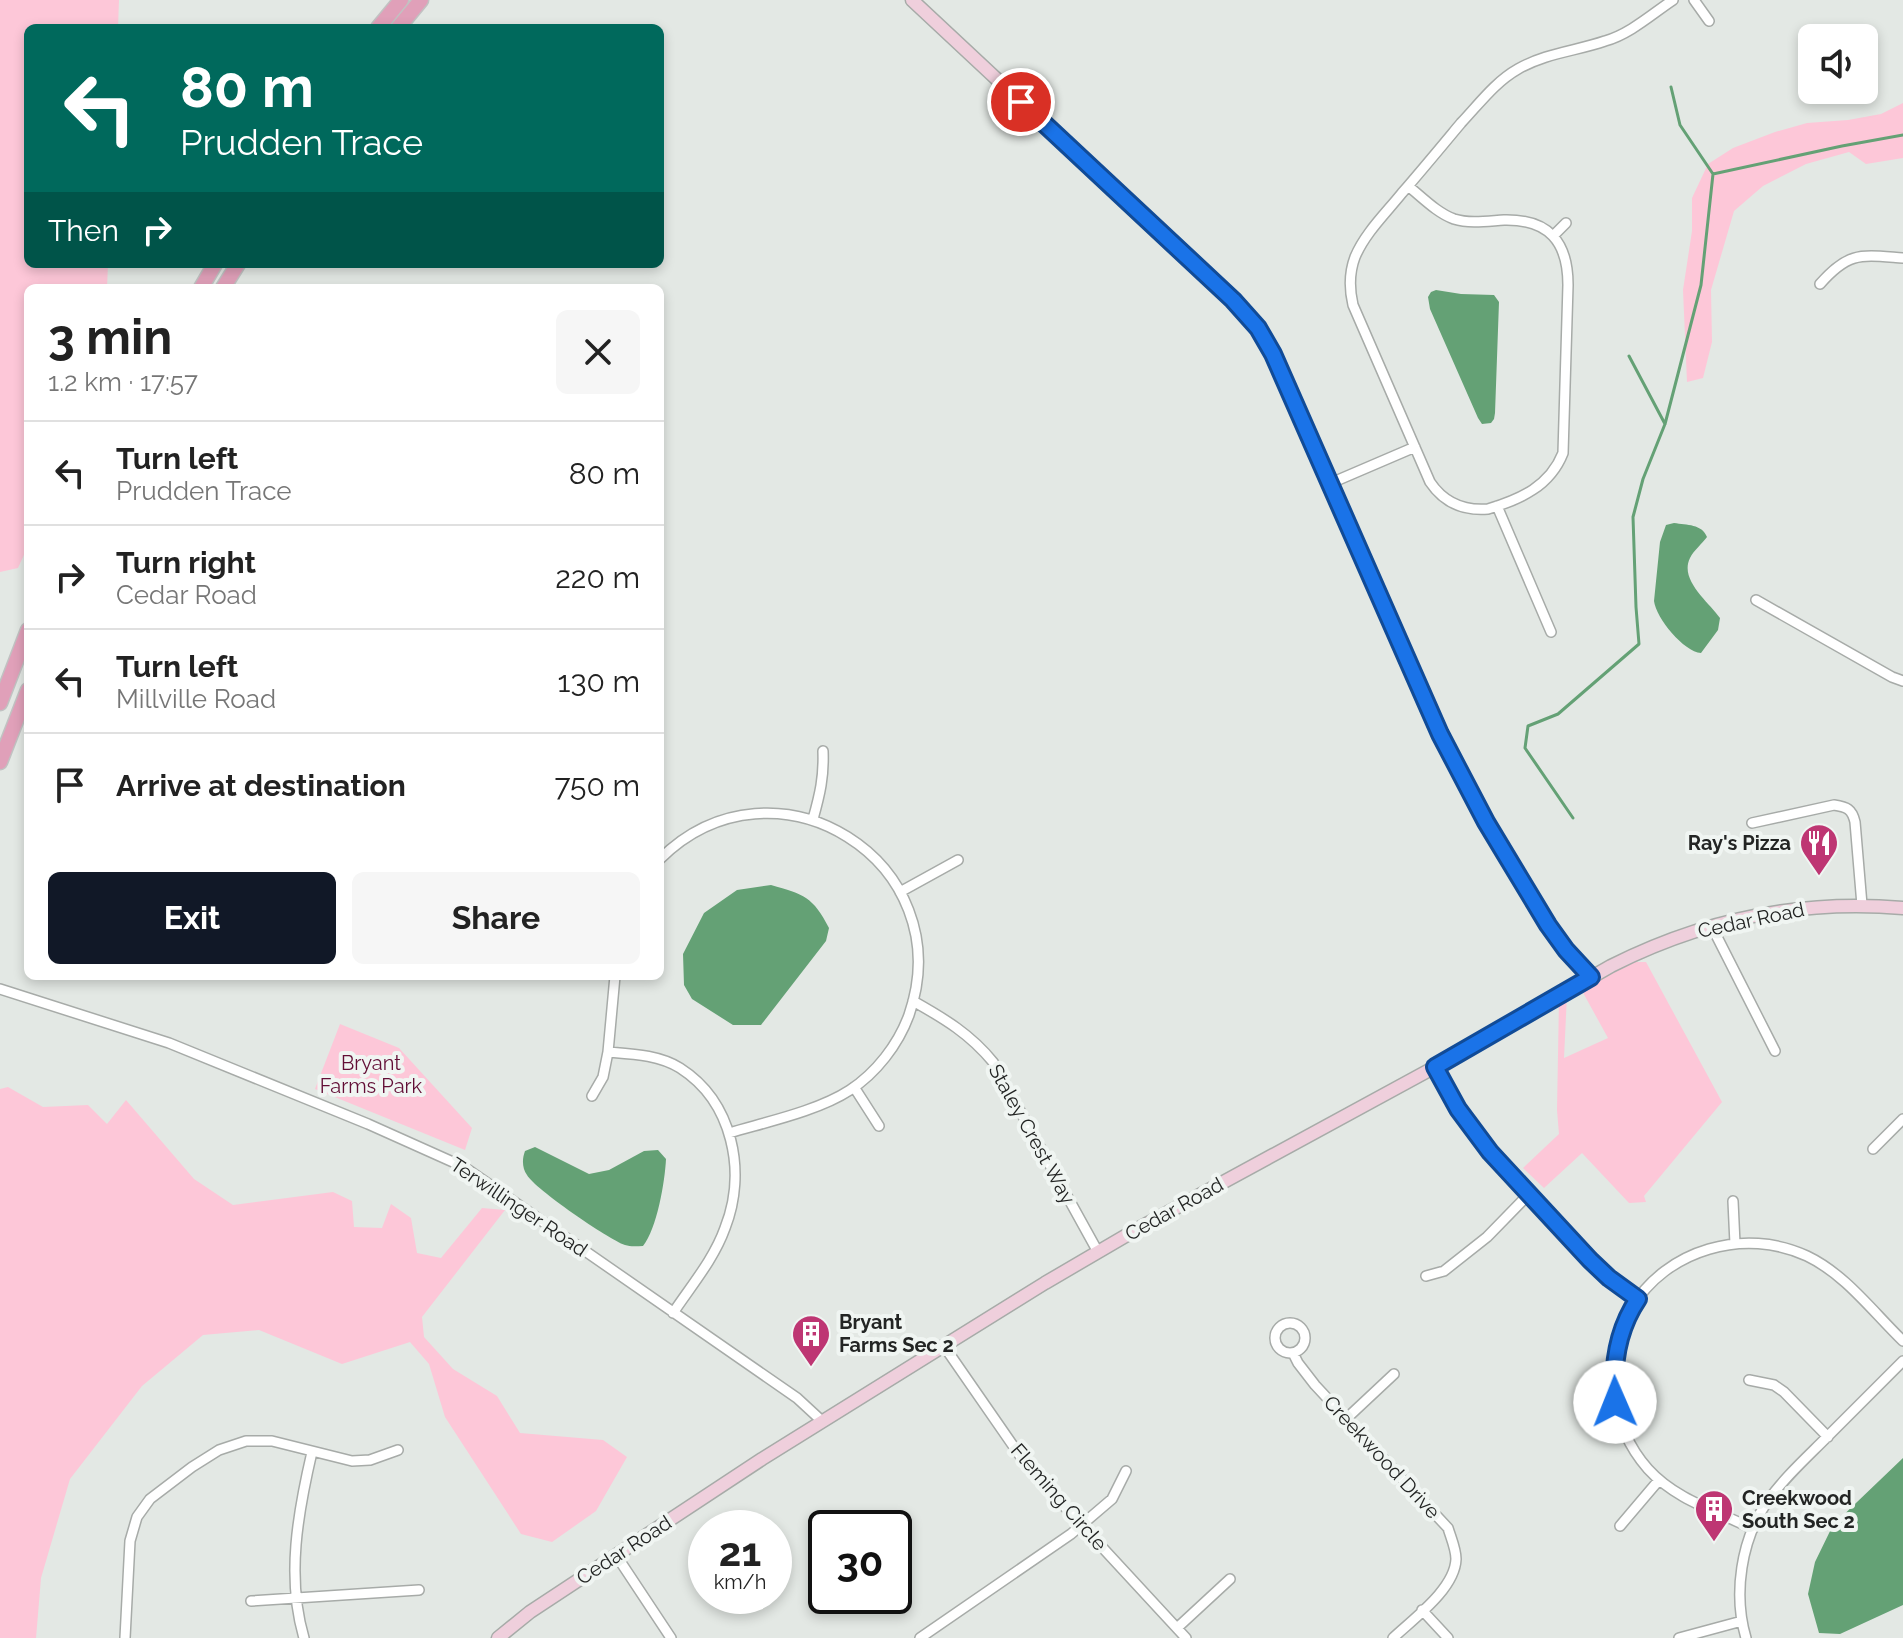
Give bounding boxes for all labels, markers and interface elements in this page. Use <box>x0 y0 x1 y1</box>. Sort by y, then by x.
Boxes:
map controls <box>1798 24 1878 104</box>
button: sound <box>1798 24 1878 104</box>
text: 80 m <box>180 54 314 120</box>
icon: left <box>48 56 152 160</box>
pin <box>987 68 1055 136</box>
icon: arrive <box>999 80 1043 124</box>
text: Prudden Trace <box>180 121 423 163</box>
icon: right <box>135 208 179 252</box>
text: Then <box>48 213 119 248</box>
text: 3 min <box>48 309 172 365</box>
button: close <box>556 310 640 394</box>
text: 1.2 km · 17:57 <box>48 367 198 397</box>
text: Turn left <box>116 441 238 476</box>
icon: left <box>48 451 92 495</box>
text: 80 m <box>569 456 640 491</box>
text: Prudden Trace <box>116 476 292 506</box>
text: Turn right <box>116 545 256 580</box>
icon: right <box>48 555 92 599</box>
text: 220 m <box>555 560 640 595</box>
text: Cedar Road <box>116 580 257 610</box>
text: Turn left <box>116 649 238 684</box>
icon: left <box>48 659 92 703</box>
text: 130 m <box>558 664 640 699</box>
text: Millville Road <box>116 684 276 714</box>
icon: arrive <box>48 763 92 807</box>
text: Arrive at destination <box>116 768 406 803</box>
text: 750 m <box>554 768 640 803</box>
restaurant icon: Ray's Pizza <box>1798 822 1840 877</box>
place label: Ray's Pizza <box>1688 831 1791 855</box>
button: Exit <box>48 872 336 964</box>
button: Share <box>352 872 640 964</box>
street label: Cedar Road <box>1695 897 1807 943</box>
park label: Bryant Farms Park <box>320 1051 423 1098</box>
street label: Staley Crest Way <box>984 1060 1080 1208</box>
street label: Terwillinger Road <box>446 1152 592 1262</box>
street label: Cedar Road <box>1121 1172 1227 1246</box>
place label: Bryant Farms Sec 2 <box>839 1310 954 1357</box>
building icon: Bryant Farms Sec 2 <box>790 1313 832 1368</box>
position arrow <box>1573 1360 1657 1444</box>
street label: Creekwood Drive <box>1319 1391 1445 1524</box>
street label: Fleming Circle <box>1006 1439 1112 1556</box>
place label: Creekwood South Sec 2 <box>1742 1486 1855 1533</box>
building icon: Creekwood South Sec 2 <box>1693 1488 1735 1543</box>
street label: Cedar Road <box>572 1510 676 1590</box>
speed limit sign: 30 <box>808 1510 912 1614</box>
text: 21 <box>719 1528 761 1575</box>
text: km/h <box>714 1570 766 1594</box>

